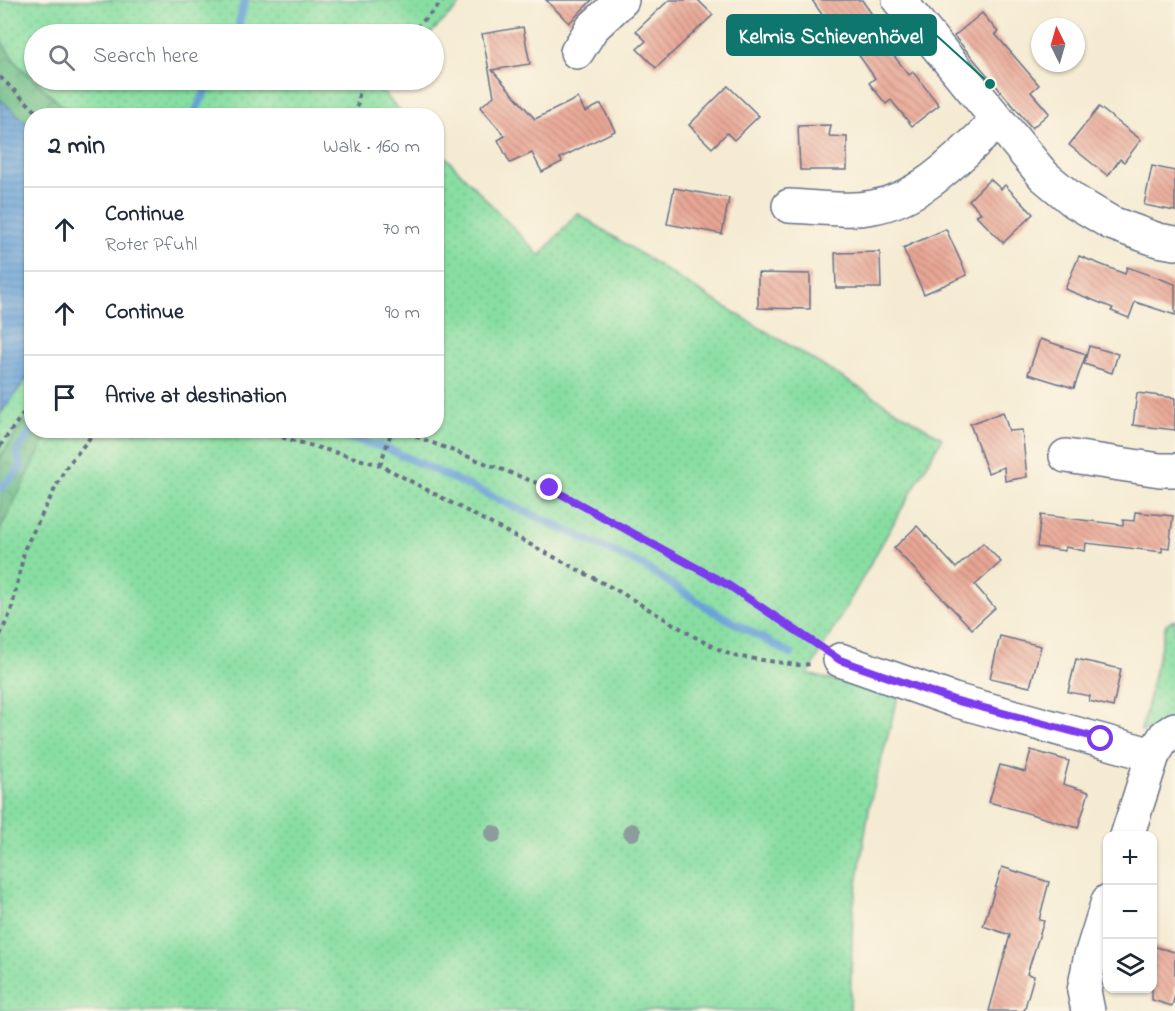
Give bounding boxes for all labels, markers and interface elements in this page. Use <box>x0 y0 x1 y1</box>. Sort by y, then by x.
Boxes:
callout: Kelmis Schievenhövel <box>727 15 936 55</box>
north arrow <box>1031 18 1085 72</box>
text: Kelmis Schievenhövel <box>739 22 924 54</box>
search box <box>24 24 444 90</box>
icon: search <box>45 41 78 74</box>
text: Search here <box>93 41 198 73</box>
text: 2 min <box>48 128 105 166</box>
text: Walk · 160 m <box>323 133 420 162</box>
text: Continue <box>105 199 184 231</box>
icon: ahead <box>48 213 81 246</box>
text: 70 m <box>383 215 420 244</box>
text: Roter Pfuhl <box>105 231 197 260</box>
icon: ahead <box>48 297 81 330</box>
text: Continue <box>105 297 184 329</box>
text: 90 m <box>385 299 420 328</box>
icon: arrive <box>48 381 81 414</box>
text: Arrive at destination <box>105 381 287 413</box>
route end <box>536 474 562 500</box>
route start <box>1087 725 1113 751</box>
map controls <box>1103 831 1157 993</box>
button: + <box>1103 831 1157 885</box>
button: − <box>1103 885 1157 939</box>
button: layers <box>1103 939 1157 993</box>

